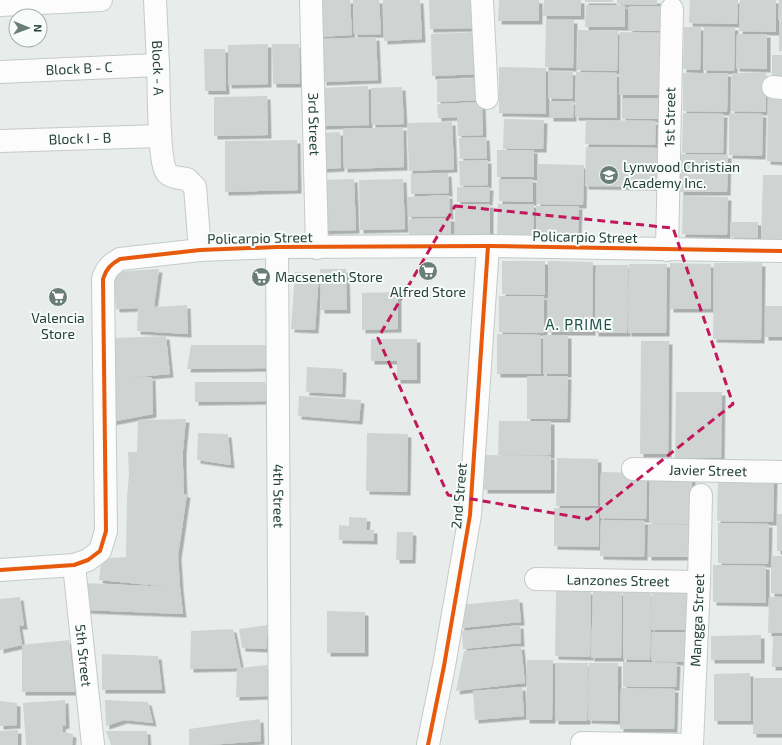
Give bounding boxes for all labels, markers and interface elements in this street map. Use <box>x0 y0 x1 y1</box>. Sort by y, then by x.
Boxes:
north arrow <box>8 8 48 48</box>
text: N <box>32 24 45 32</box>
street label: Block - A <box>149 40 168 96</box>
street label: Block B - C <box>45 58 113 78</box>
street label: 1st Street <box>660 87 678 147</box>
street label: 3rd Street <box>305 92 324 156</box>
street label: Block I - B <box>48 129 112 147</box>
place label: Lynwood Christian Academy Inc. <box>623 158 740 191</box>
school or university icon: Lynwood Christian Academy Inc. <box>598 164 620 186</box>
street label: Policarpio Street <box>532 227 638 246</box>
street label: Policarpio Street <box>207 228 313 247</box>
supermarket icon: Alfred Store <box>417 260 439 282</box>
supermarket icon: Macseneth Store <box>250 266 272 288</box>
place label: Macseneth Store <box>275 268 383 285</box>
place label: Alfred Store <box>390 283 466 300</box>
supermarket icon: Valencia Store <box>47 286 69 308</box>
place label: Valencia Store <box>31 309 85 342</box>
district label: A. PRIME <box>545 315 613 333</box>
street label: Javier Street <box>669 461 747 479</box>
street label: 2nd Street <box>447 462 470 530</box>
street label: 4th Street <box>270 464 288 528</box>
street label: Lanzones Street <box>566 571 670 589</box>
street label: Mangga Street <box>686 573 707 667</box>
street label: 5th Street <box>72 623 96 688</box>

